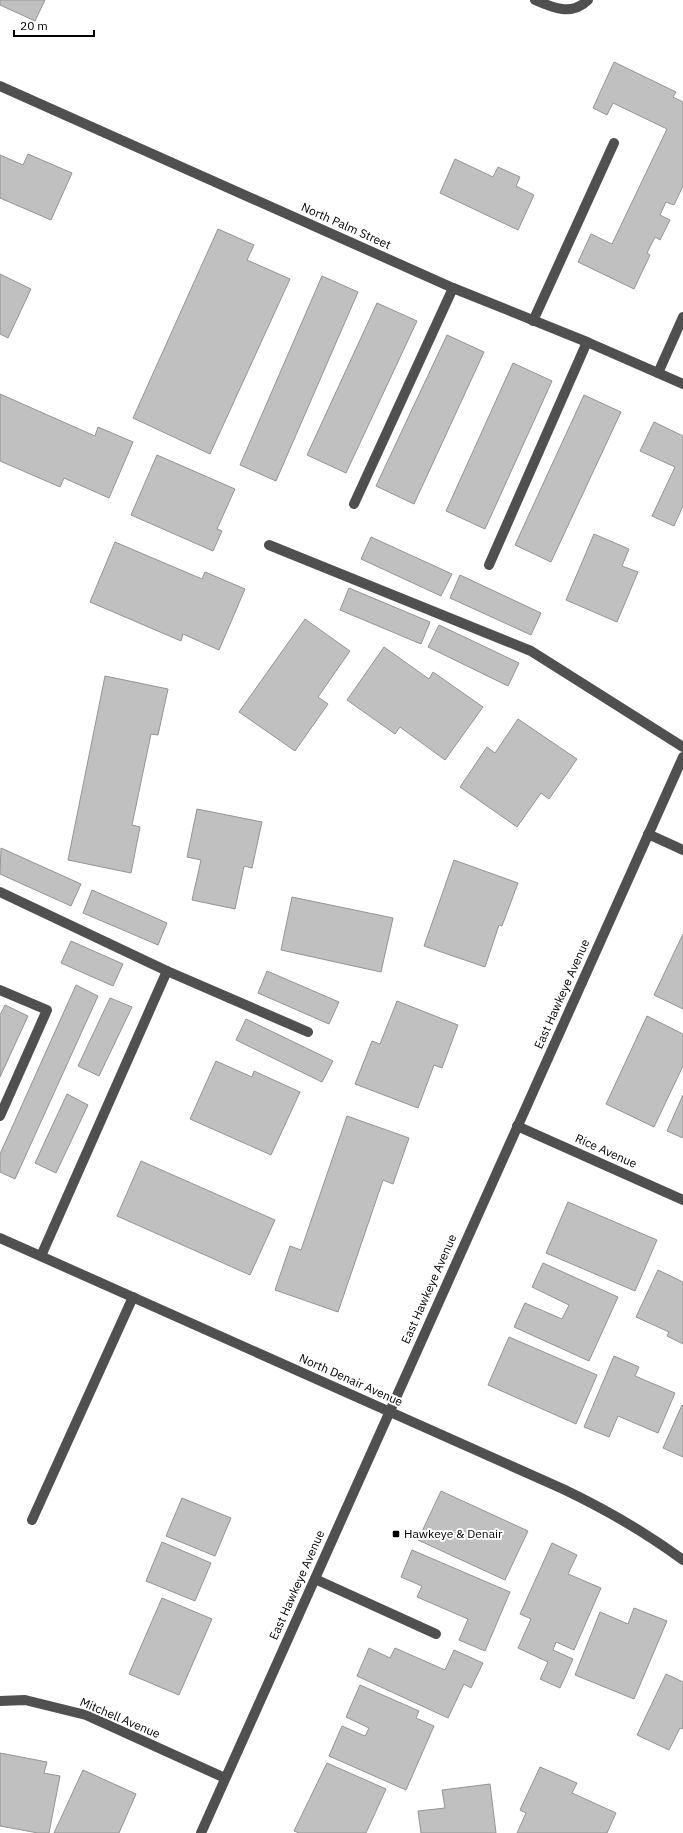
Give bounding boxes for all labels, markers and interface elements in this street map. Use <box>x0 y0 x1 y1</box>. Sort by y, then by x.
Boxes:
scale bar <box>14 12 94 38</box>
text: 20 m <box>20 18 48 33</box>
street label: North Palm Street <box>299 199 393 252</box>
street label: East Hawkeye Avenue <box>531 936 593 1051</box>
street label: Rice Avenue <box>573 1130 640 1171</box>
street label: East Hawkeye Avenue <box>398 1231 460 1346</box>
street label: North Denair Avenue <box>297 1350 406 1409</box>
place label: Hawkeye & Denair <box>404 1526 503 1541</box>
street label: East Hawkeye Avenue <box>266 1527 328 1642</box>
marker: Hawkeye & Denair <box>391 1529 401 1539</box>
street label: Mitchell Avenue <box>78 1694 163 1741</box>

